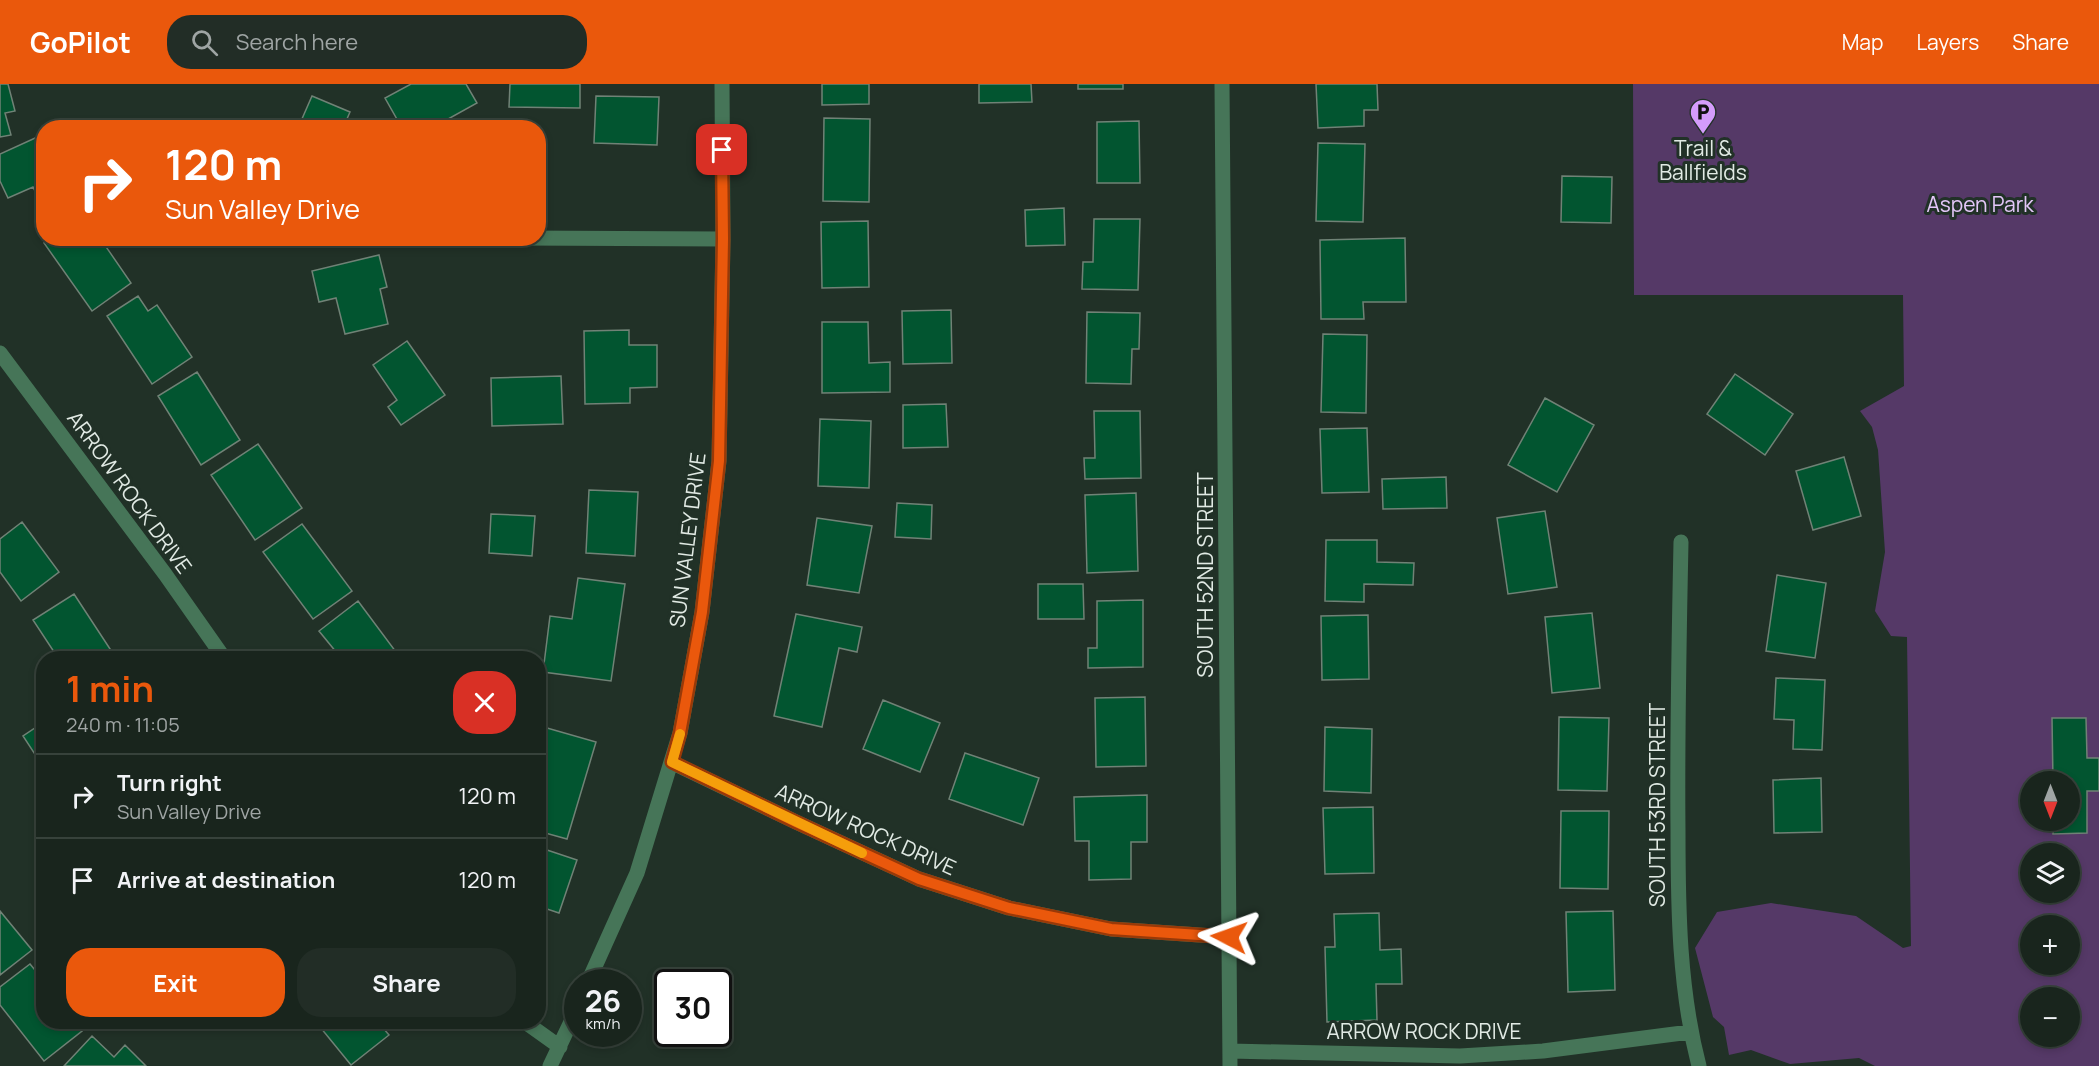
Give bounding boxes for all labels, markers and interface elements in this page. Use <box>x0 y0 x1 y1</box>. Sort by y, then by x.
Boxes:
search box <box>167 15 587 69</box>
text: GoPilot <box>30 23 131 61</box>
icon: search <box>188 26 221 59</box>
text: Search here <box>236 27 358 57</box>
text: Map <box>1842 28 1883 56</box>
text: Layers <box>1916 28 1979 56</box>
text: Share <box>2012 28 2069 56</box>
parking icon: Trail & Ballfields <box>1688 97 1718 135</box>
pin <box>696 124 747 175</box>
icon: arrive <box>705 133 738 166</box>
place label: Trail & Ballfields <box>1659 134 1747 186</box>
text: 120 m <box>165 135 282 193</box>
icon: right <box>66 144 144 222</box>
text: Sun Valley Drive <box>165 190 360 227</box>
park label: Aspen Park <box>1926 190 2034 218</box>
street label: ARROW ROCK DRIVE <box>61 405 199 579</box>
street label: SUN VALLEY DRIVE <box>662 451 712 629</box>
street label: SOUTH 52ND STREET <box>1191 472 1219 678</box>
text: 1 min <box>66 664 154 713</box>
button: close <box>453 671 516 734</box>
street label: SOUTH 53RD STREET <box>1643 702 1671 907</box>
text: 240 m · 11:05 <box>66 711 180 738</box>
text: Turn right <box>117 768 222 798</box>
north arrow <box>2020 771 2080 831</box>
map controls <box>2020 771 2080 1047</box>
street label: ARROW ROCK DRIVE <box>771 777 961 881</box>
icon: right <box>66 780 99 813</box>
text: 120 m <box>458 781 516 811</box>
text: Sun Valley Drive <box>117 798 262 825</box>
button: layers <box>2020 843 2080 903</box>
icon: arrive <box>66 864 99 897</box>
text: Arrive at destination <box>117 865 335 895</box>
text: 120 m <box>458 865 516 895</box>
position arrow <box>1197 905 1261 969</box>
button: + <box>2020 915 2080 975</box>
button: Exit <box>66 948 285 1017</box>
button: Share <box>297 948 516 1017</box>
speed limit sign: 30 <box>654 969 732 1047</box>
text: 26 <box>585 980 621 1021</box>
button: − <box>2020 987 2080 1047</box>
text: km/h <box>586 1013 620 1034</box>
street label: ARROW ROCK DRIVE <box>1327 1017 1521 1045</box>

